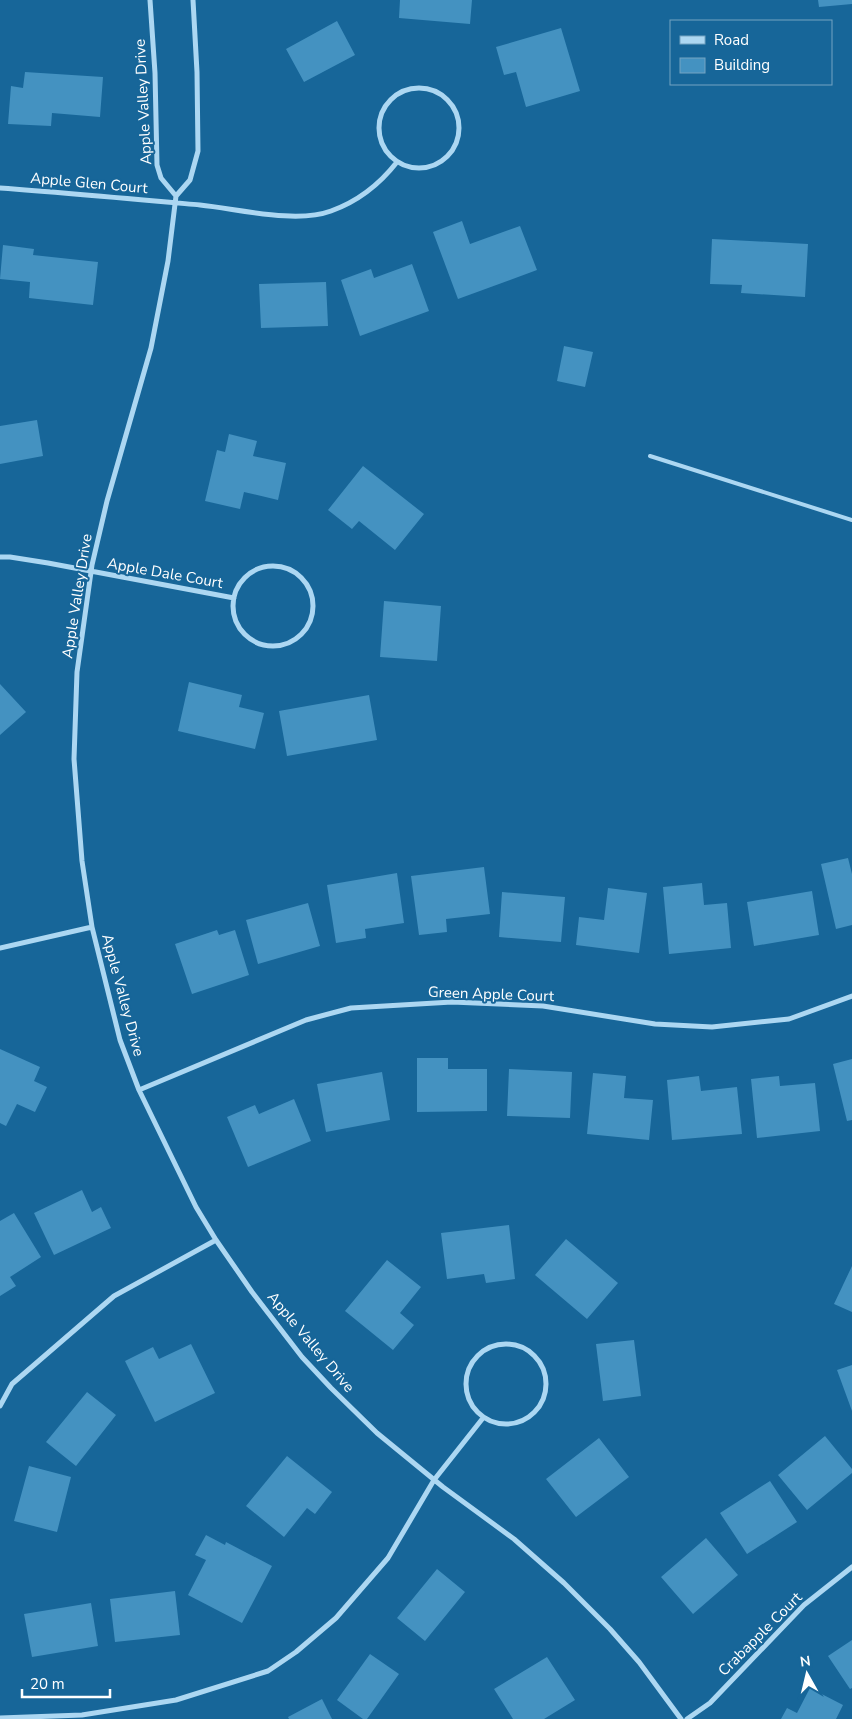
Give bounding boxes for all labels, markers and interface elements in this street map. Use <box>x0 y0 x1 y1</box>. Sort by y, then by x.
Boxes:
legend <box>670 20 832 85</box>
text: Road <box>714 30 749 50</box>
street label: Apple Valley Drive <box>130 39 156 165</box>
text: Building <box>714 55 770 75</box>
street label: Apple Glen Court <box>30 168 149 198</box>
street label: Apple Valley Drive <box>57 532 97 660</box>
street label: Apple Dale Court <box>106 553 225 593</box>
street label: Apple Valley Drive <box>97 932 149 1058</box>
street label: Green Apple Court <box>427 982 555 1006</box>
street label: Apple Valley Drive <box>263 1287 359 1397</box>
street label: Crabapple Court <box>714 1587 807 1680</box>
north arrow <box>782 1649 832 1699</box>
text: N <box>799 1651 812 1672</box>
scale bar <box>22 1666 110 1698</box>
text: 20 m <box>30 1674 65 1694</box>

